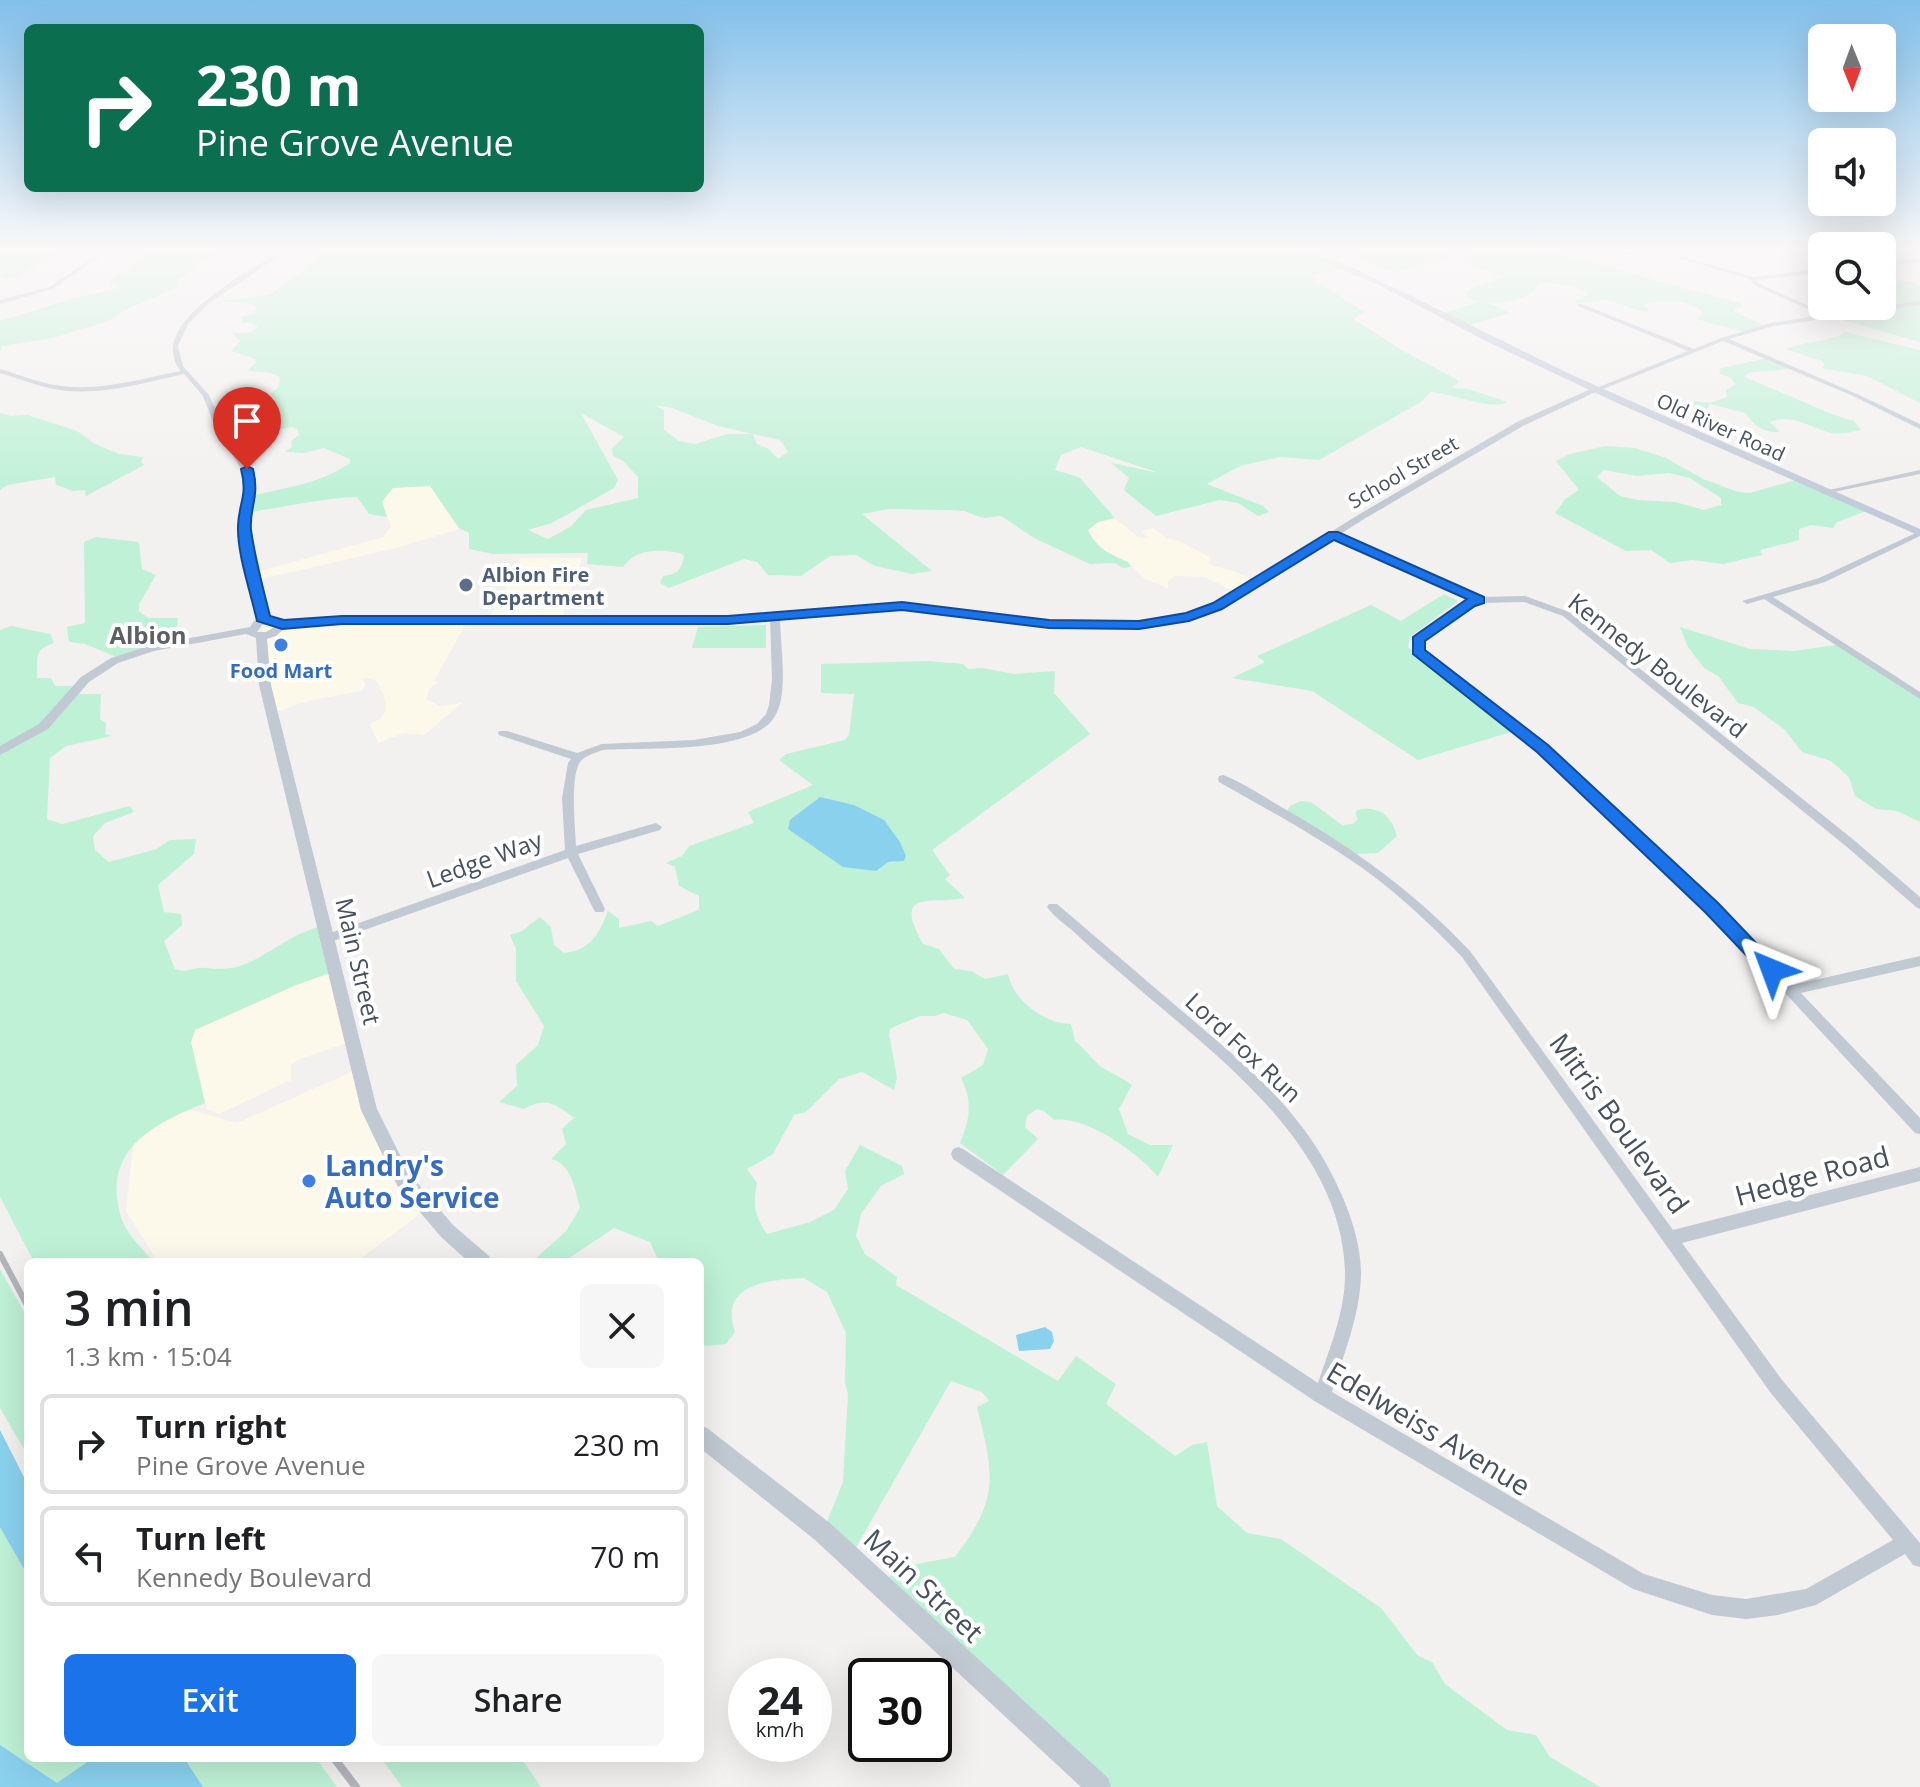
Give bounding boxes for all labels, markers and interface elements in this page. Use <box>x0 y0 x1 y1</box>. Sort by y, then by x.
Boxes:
north arrow <box>1808 24 1896 112</box>
map controls <box>1808 24 1896 320</box>
text: 230 m <box>196 46 362 122</box>
icon: right <box>64 56 168 160</box>
text: Pine Grove Avenue <box>196 118 514 167</box>
button: sound <box>1808 128 1896 216</box>
button: search <box>1808 232 1896 320</box>
pin <box>213 387 281 469</box>
street label: Old River Road <box>1653 387 1789 467</box>
icon: arrive <box>225 399 269 443</box>
street label: School Street <box>1343 430 1463 514</box>
place label: Albion Fire Department <box>482 561 605 611</box>
marker: Albion Fire Department <box>457 576 475 594</box>
street label: Kennedy Boulevard <box>1562 585 1754 745</box>
district label: Albion <box>109 618 187 651</box>
marker: Food Mart <box>272 636 290 654</box>
place label: Food Mart <box>230 657 332 684</box>
street label: Ledge Way <box>422 822 547 895</box>
street label: Main Street <box>328 894 390 1028</box>
position arrow <box>1730 928 1814 1012</box>
street label: Lord Fox Run <box>1179 985 1309 1109</box>
street label: Mitris Boulevard <box>1542 1025 1698 1221</box>
street label: Hedge Road <box>1731 1136 1893 1214</box>
place label: Landry's Auto Service <box>325 1146 500 1216</box>
marker: Landry's Auto Service <box>300 1172 318 1190</box>
text: 3 min <box>64 1275 194 1340</box>
button: close <box>580 1284 664 1368</box>
text: 1.3 km · 15:04 <box>64 1338 232 1374</box>
street label: Edelweiss Avenue <box>1320 1352 1538 1504</box>
text: Turn right <box>136 1406 287 1447</box>
icon: right <box>68 1422 112 1466</box>
text: 230 m <box>573 1424 660 1465</box>
text: Pine Grove Avenue <box>136 1447 366 1483</box>
text: Turn left <box>136 1518 266 1559</box>
street label: Main Street <box>856 1520 992 1650</box>
icon: left <box>68 1534 112 1578</box>
text: 70 m <box>590 1536 660 1577</box>
text: Kennedy Boulevard <box>136 1559 372 1595</box>
button: Exit <box>64 1654 356 1746</box>
button: Share <box>372 1654 664 1746</box>
speed limit sign: 30 <box>848 1658 952 1762</box>
text: 24 <box>757 1672 803 1727</box>
text: km/h <box>756 1716 804 1743</box>

